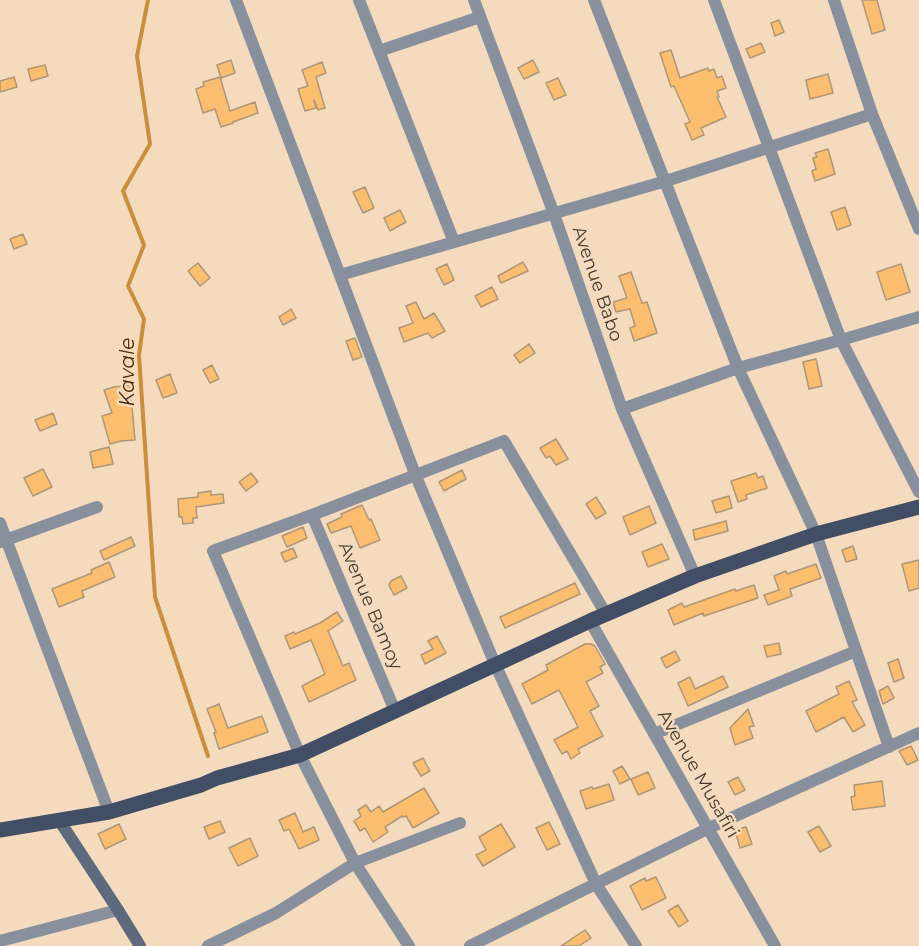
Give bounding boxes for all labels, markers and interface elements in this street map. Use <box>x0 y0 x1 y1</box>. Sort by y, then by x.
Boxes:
street label: Avenue Babo <box>567 224 627 344</box>
water label: Kavale <box>116 338 140 406</box>
street label: Avenue Bamoy <box>333 539 407 673</box>
street label: Avenue Musafiri <box>653 706 743 842</box>

